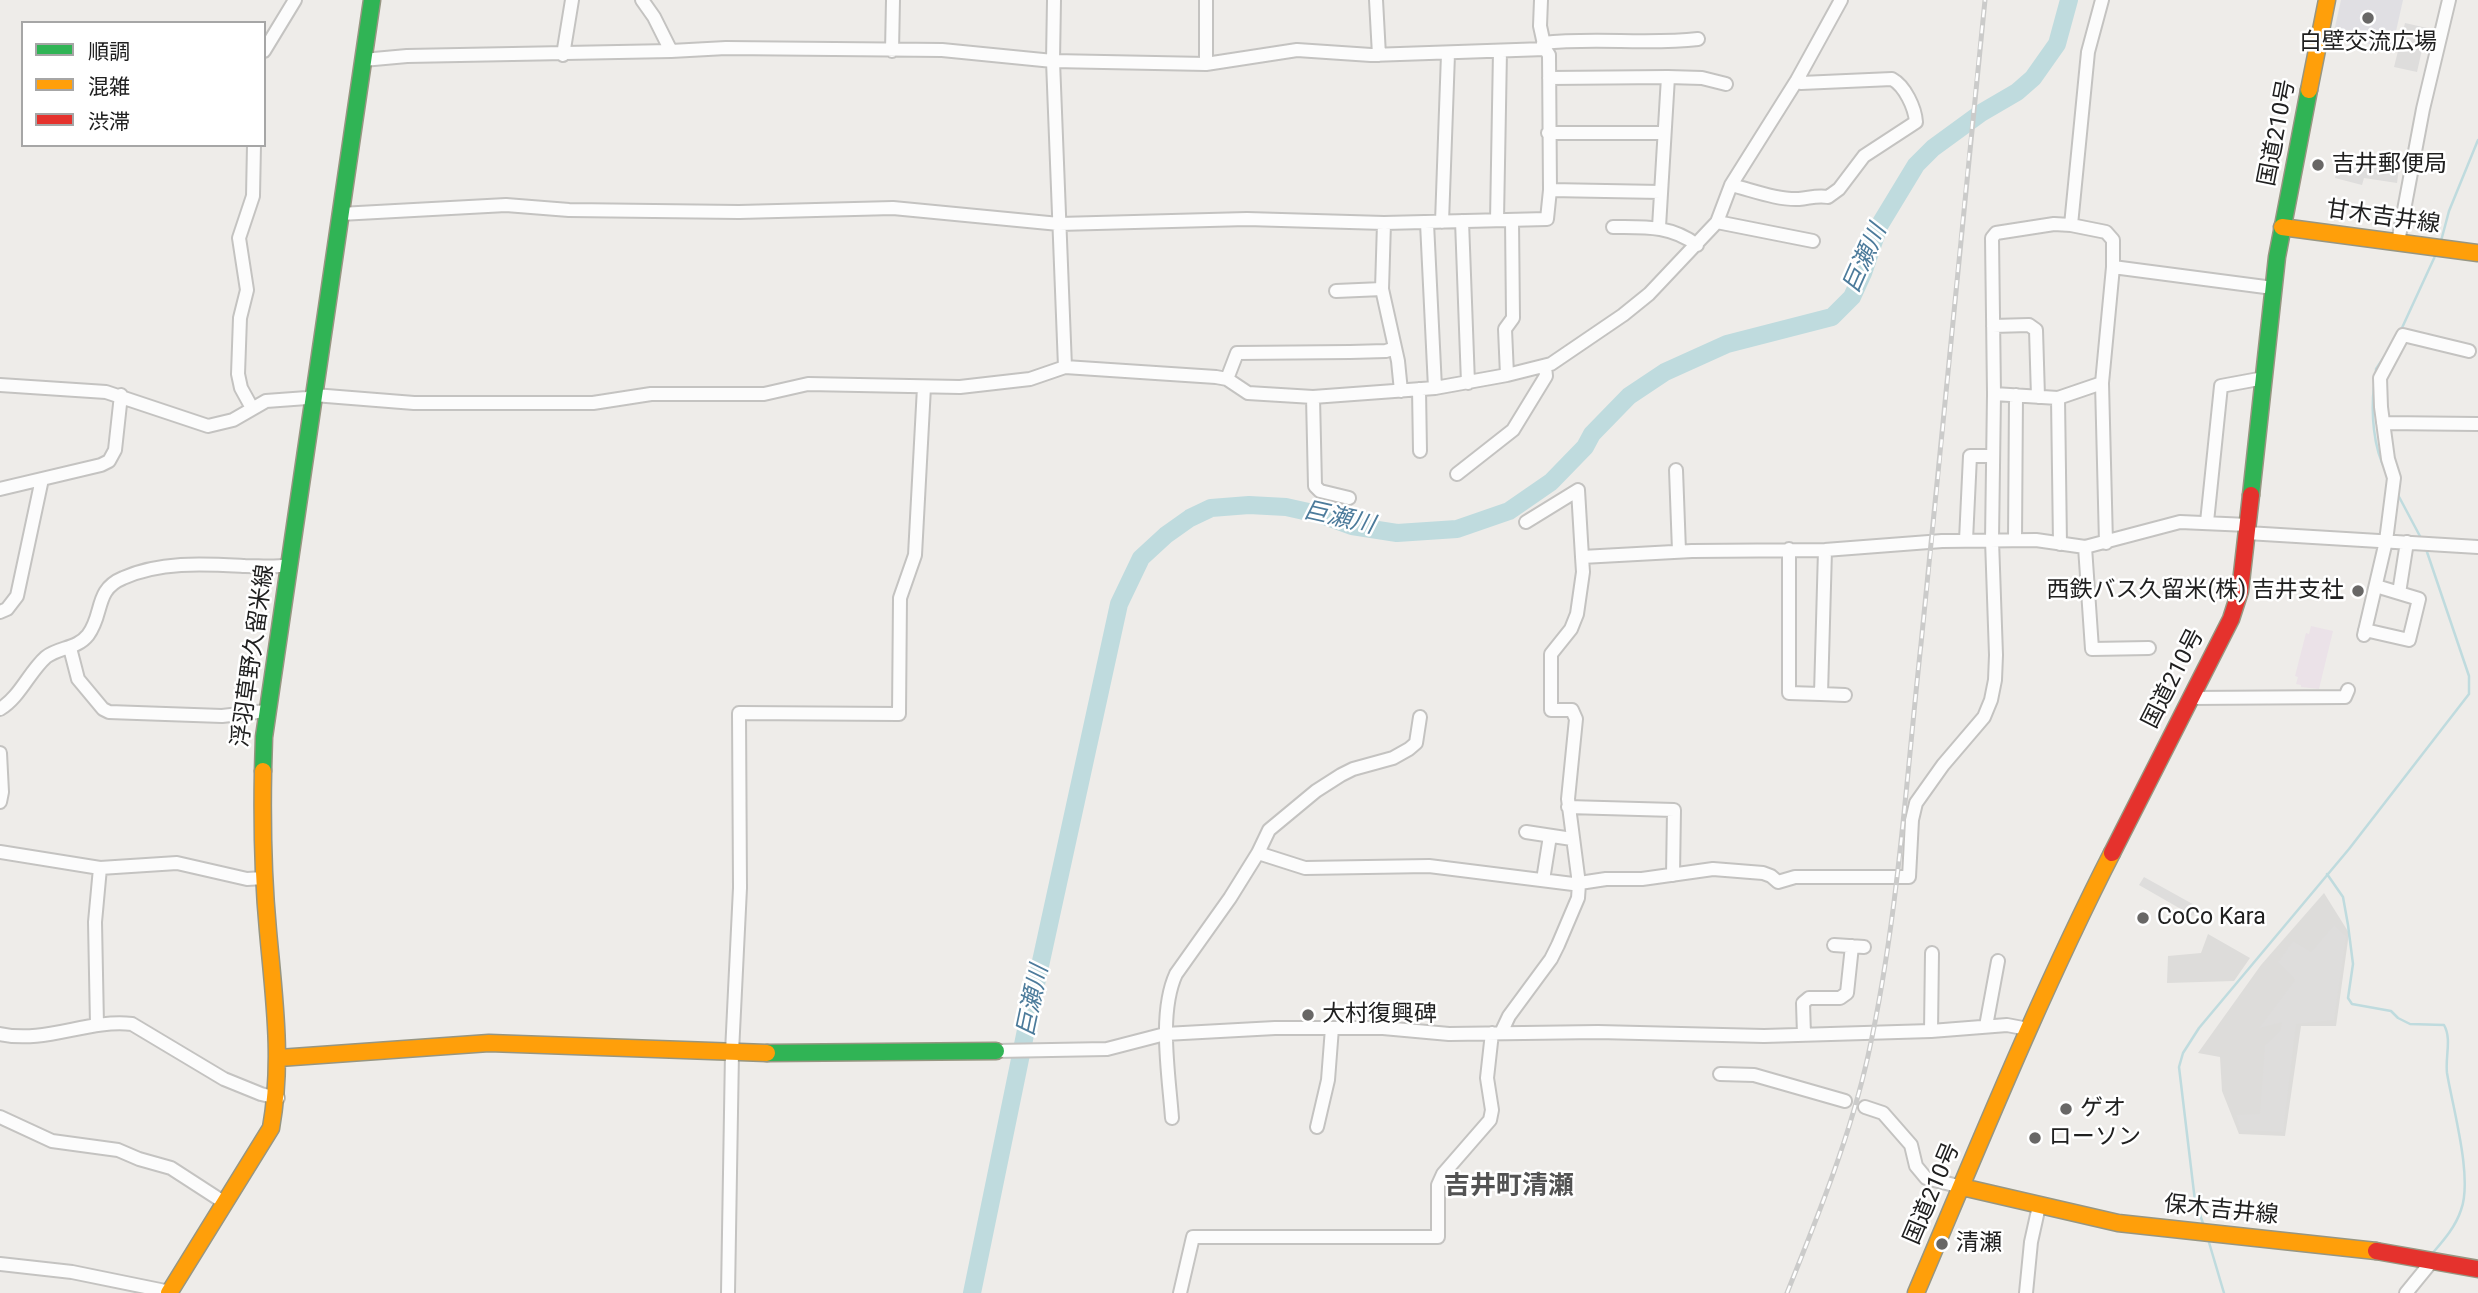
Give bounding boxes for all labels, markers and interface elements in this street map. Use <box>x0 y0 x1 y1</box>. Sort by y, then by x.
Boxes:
marker: 白壁交流広場 <box>2360 10 2376 26</box>
legend <box>21 21 266 147</box>
place label: 白壁交流広場 <box>2299 29 2437 57</box>
text: 順調 <box>88 40 130 64</box>
text: 混雑 <box>88 75 130 99</box>
street label: 国道210号 <box>2254 77 2302 189</box>
text: 渋滞 <box>88 110 130 134</box>
place label: 吉井郵便局 <box>2332 151 2447 179</box>
marker: 吉井郵便局 <box>2310 157 2326 173</box>
street label: 甘木吉井線 <box>2324 196 2442 240</box>
water label: 巨瀬川 <box>1838 220 1894 298</box>
water label: 巨瀬川 <box>1301 497 1377 541</box>
street label: 浮羽草野久留米線 <box>228 563 280 749</box>
place label: 西鉄バス久留米(株) 吉井支社 <box>2046 577 2344 605</box>
marker: 西鉄バス久留米(株) 吉井支社 <box>2350 583 2366 599</box>
street label: 国道210号 <box>2137 625 2211 733</box>
place label: CoCo Kara <box>2157 904 2266 932</box>
marker: CoCo Kara <box>2135 910 2151 926</box>
water label: 巨瀬川 <box>1012 963 1056 1039</box>
place label: 大村復興碑 <box>1322 1001 1437 1029</box>
marker: 大村復興碑 <box>1300 1007 1316 1023</box>
place label: ゲオ <box>2080 1095 2126 1123</box>
marker: ゲオ <box>2058 1101 2074 1117</box>
place label: ローソン <box>2049 1124 2141 1152</box>
marker: ローソン <box>2027 1130 2043 1146</box>
street label: 国道210号 <box>1899 1139 1967 1249</box>
district label: 吉井町清瀬 <box>1444 1171 1574 1203</box>
street label: 保木吉井線 <box>2162 1191 2280 1231</box>
place label: 清瀬 <box>1956 1230 2002 1258</box>
marker: 清瀬 <box>1934 1236 1950 1252</box>

